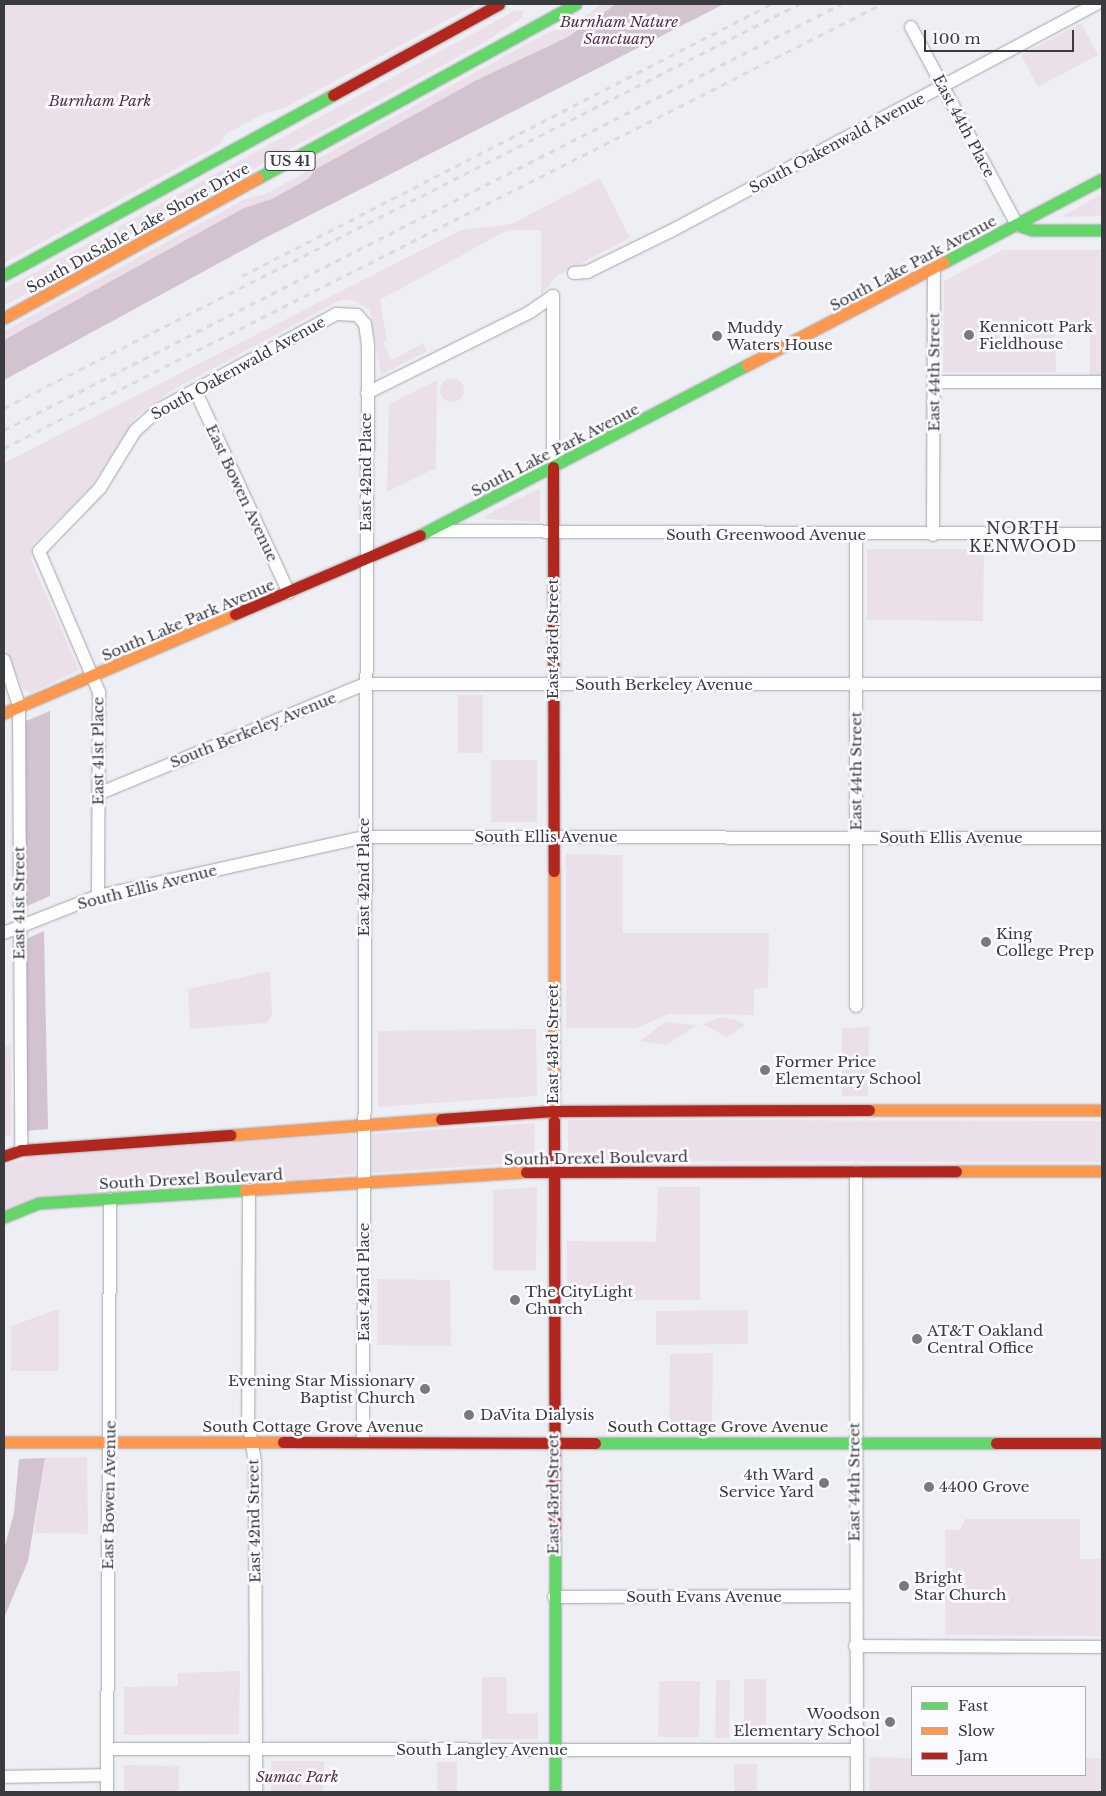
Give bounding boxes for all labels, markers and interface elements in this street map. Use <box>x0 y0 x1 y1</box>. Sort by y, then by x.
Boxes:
park label: Burnham Nature Sanctuary <box>560 12 678 47</box>
scale bar <box>926 20 1076 52</box>
text: 100 m <box>932 29 981 48</box>
street label: East 44th Place <box>929 71 999 181</box>
street label: South Oakenwald Avenue <box>746 89 928 197</box>
park label: Burnham Park <box>48 92 152 110</box>
road number: US 41 <box>264 150 316 172</box>
street label: South DuSable Lake Shore Drive <box>23 159 253 297</box>
street label: South Lake Park Avenue <box>826 211 1000 315</box>
street label: South Oakenwald Avenue <box>148 312 328 424</box>
street label: East 44th Street <box>925 313 943 431</box>
place label: Kennicott Park Fieldhouse <box>979 317 1093 352</box>
place label: Muddy Waters House <box>727 318 833 353</box>
marker: Kennicott Park Fieldhouse <box>963 329 975 341</box>
marker: Muddy Waters House <box>711 330 723 342</box>
street label: South Lake Park Avenue <box>468 400 642 500</box>
street label: East 42nd Place <box>357 413 375 531</box>
street label: East Bowen Avenue <box>202 421 282 565</box>
district label: NORTH KENWOOD <box>968 518 1078 556</box>
street label: South Greenwood Avenue <box>666 526 866 544</box>
street label: South Lake Park Avenue <box>98 575 278 665</box>
street label: East 43rd Street <box>544 579 562 699</box>
street label: South Berkeley Avenue <box>575 676 753 694</box>
street label: South Berkeley Avenue <box>167 688 339 772</box>
street label: East 41st Place <box>89 697 107 805</box>
street label: East 44th Street <box>847 712 865 830</box>
street label: East 42nd Place <box>355 818 373 936</box>
street label: South Ellis Avenue <box>474 828 618 846</box>
street label: South Ellis Avenue <box>879 829 1023 847</box>
street label: East 41st Street <box>10 846 28 960</box>
street label: South Ellis Avenue <box>75 861 219 913</box>
place label: King College Prep <box>996 924 1094 959</box>
marker: King College Prep <box>980 936 992 948</box>
street label: East 43rd Street <box>544 984 562 1104</box>
place label: Former Price Elementary School <box>775 1052 922 1087</box>
marker: Former Price Elementary School <box>759 1064 771 1076</box>
street label: South Drexel Boulevard <box>504 1147 688 1169</box>
street label: South Drexel Boulevard <box>99 1165 283 1193</box>
street label: East 42nd Place <box>355 1223 373 1341</box>
place label: The CityLight Church <box>525 1282 633 1317</box>
marker: The CityLight Church <box>509 1294 521 1306</box>
place label: AT&T Oakland Central Office <box>927 1321 1044 1356</box>
marker: AT&T Oakland Central Office <box>911 1333 923 1345</box>
place label: Evening Star Missionary Baptist Church <box>227 1371 415 1406</box>
marker: Evening Star Missionary Baptist Church <box>419 1383 431 1395</box>
place label: DaVita Dialysis <box>480 1406 595 1424</box>
marker: DaVita Dialysis <box>462 1408 476 1422</box>
street label: South Cottage Grove Avenue <box>202 1418 424 1436</box>
street label: South Cottage Grove Avenue <box>607 1418 829 1436</box>
street label: East Bowen Avenue <box>99 1420 119 1570</box>
street label: East 44th Street <box>845 1423 863 1541</box>
street label: East 43rd Street <box>544 1434 562 1554</box>
street label: East 42nd Street <box>244 1459 264 1583</box>
place label: 4th Ward Service Yard <box>718 1465 814 1500</box>
marker: 4th Ward Service Yard <box>818 1477 830 1489</box>
place label: 4400 Grove <box>939 1478 1029 1496</box>
marker: 4400 Grove <box>923 1481 935 1493</box>
place label: Bright Star Church <box>914 1568 1007 1603</box>
marker: Bright Star Church <box>898 1580 910 1592</box>
street label: South Evans Avenue <box>626 1588 782 1606</box>
legend <box>911 1686 1086 1776</box>
text: Fast <box>958 1696 988 1715</box>
place label: Woodson Elementary School <box>733 1704 880 1739</box>
marker: Woodson Elementary School <box>884 1716 896 1728</box>
text: Slow <box>958 1721 995 1740</box>
street label: South Langley Avenue <box>396 1741 568 1759</box>
text: Jam <box>958 1746 988 1765</box>
park label: Sumac Park <box>256 1768 338 1786</box>

